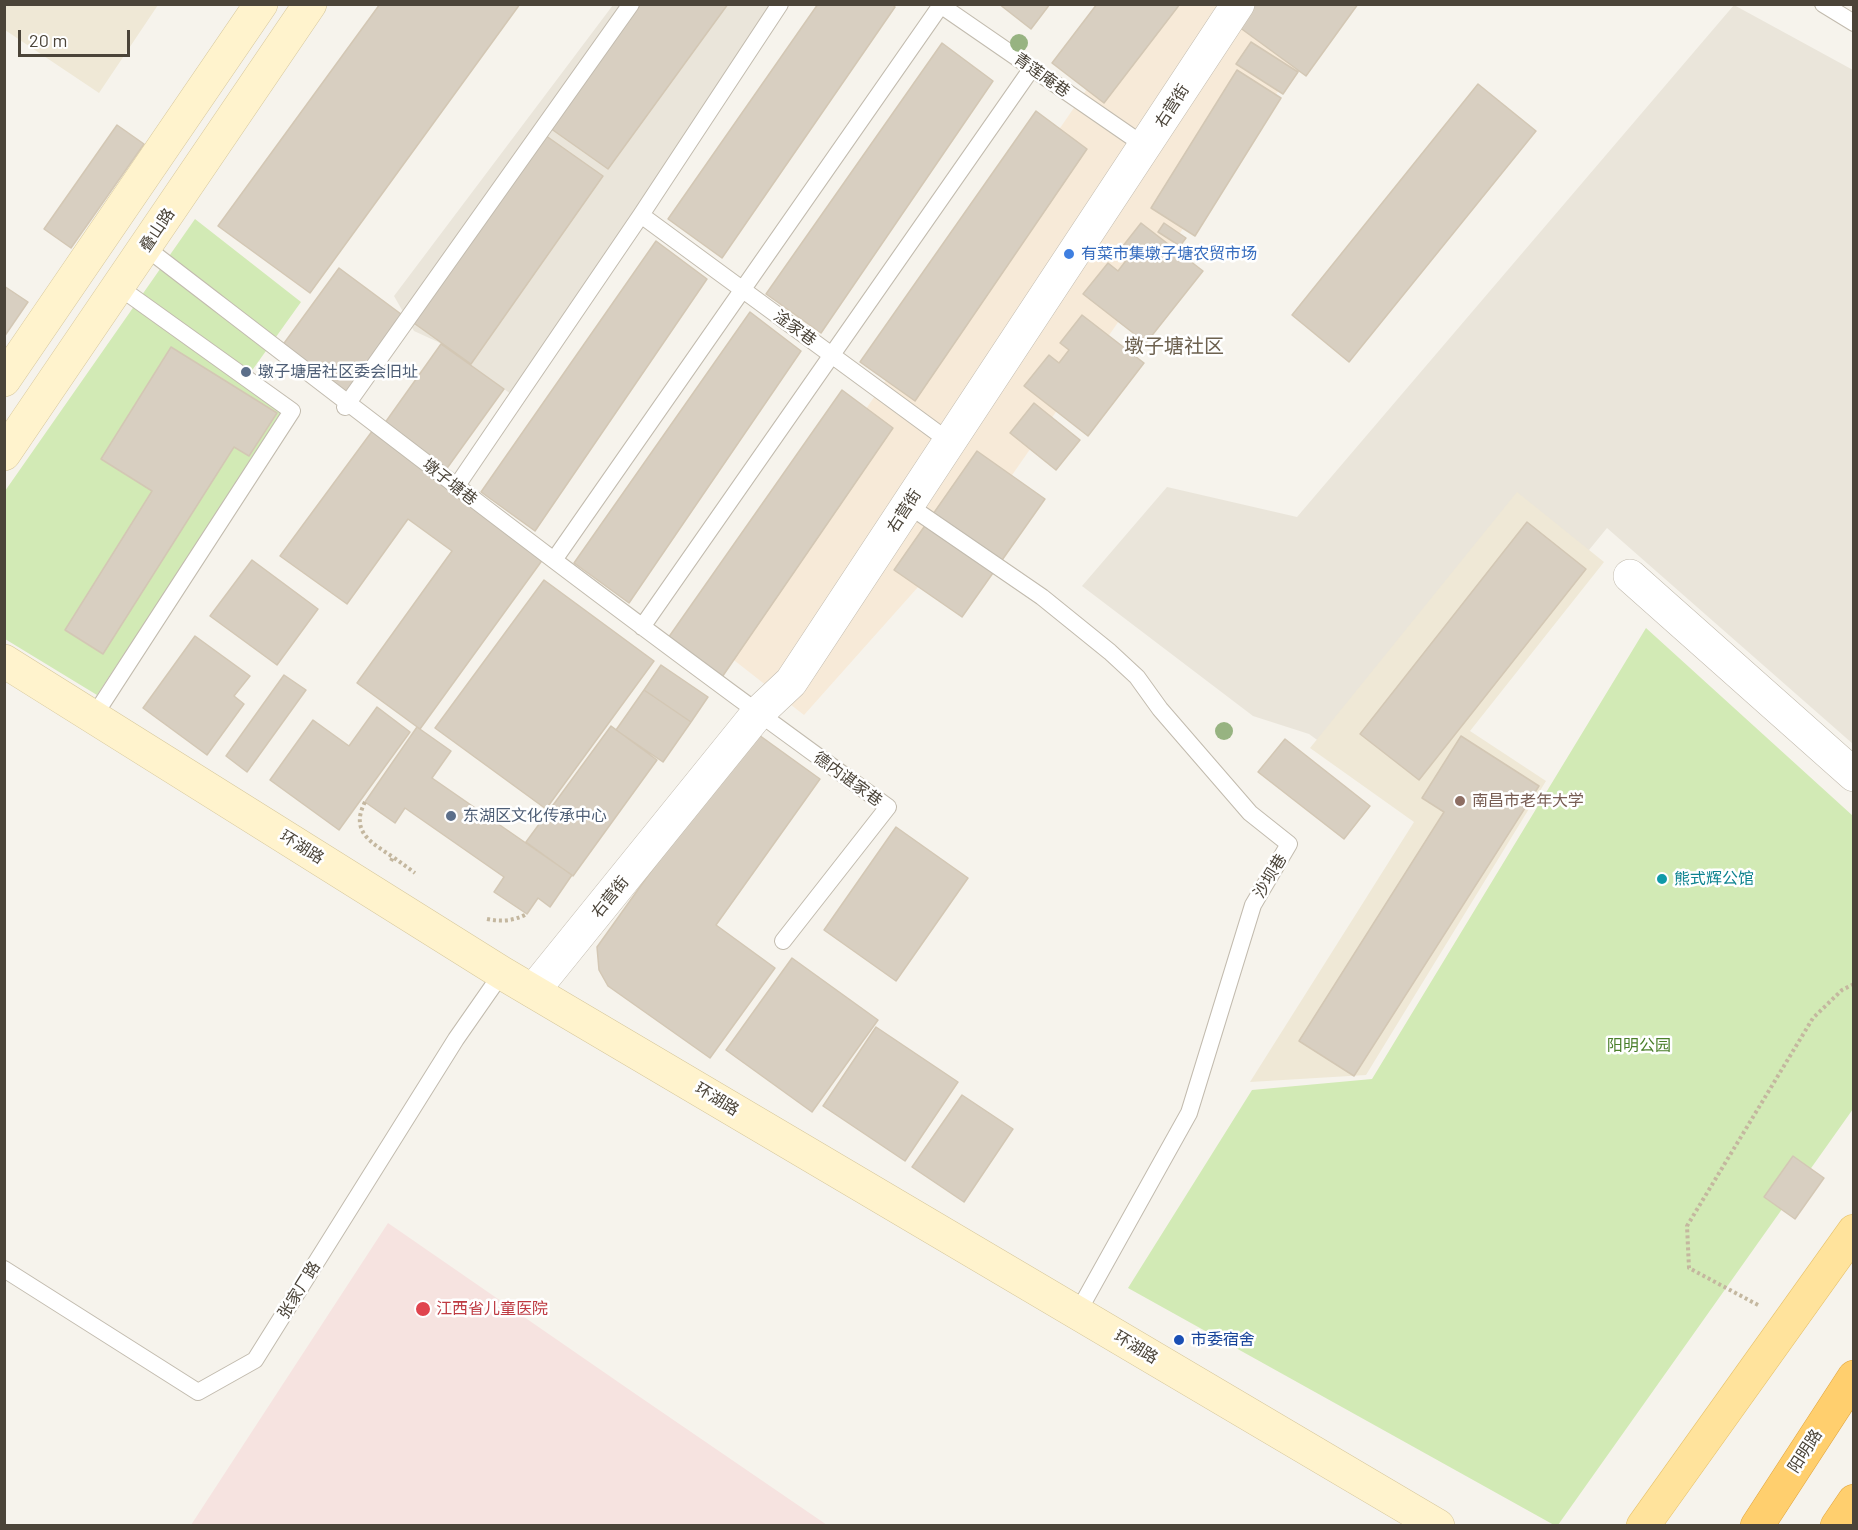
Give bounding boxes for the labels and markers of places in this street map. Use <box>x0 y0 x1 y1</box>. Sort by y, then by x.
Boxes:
place label: 有菜市集墩子塘农贸市场 <box>1081 244 1257 264</box>
marker: 有菜市集墩子塘农贸市场 <box>1062 247 1076 261</box>
place label: 墩子塘居社区委会旧址 <box>258 362 418 382</box>
marker: 墩子塘居社区委会旧址 <box>239 365 253 379</box>
place label: 南昌市老年大学 <box>1472 791 1584 811</box>
marker: 南昌市老年大学 <box>1453 794 1467 808</box>
place label: 东湖区文化传承中心 <box>463 806 607 826</box>
marker: 东湖区文化传承中心 <box>444 809 458 823</box>
place label: 熊式辉公馆 <box>1674 869 1754 889</box>
marker: 熊式辉公馆 <box>1655 872 1669 886</box>
place label: 江西省儿童医院 <box>436 1299 548 1319</box>
marker: 江西省儿童医院 <box>414 1300 432 1318</box>
place label: 市委宿舍 <box>1191 1330 1255 1350</box>
marker: 市委宿舍 <box>1172 1333 1186 1347</box>

